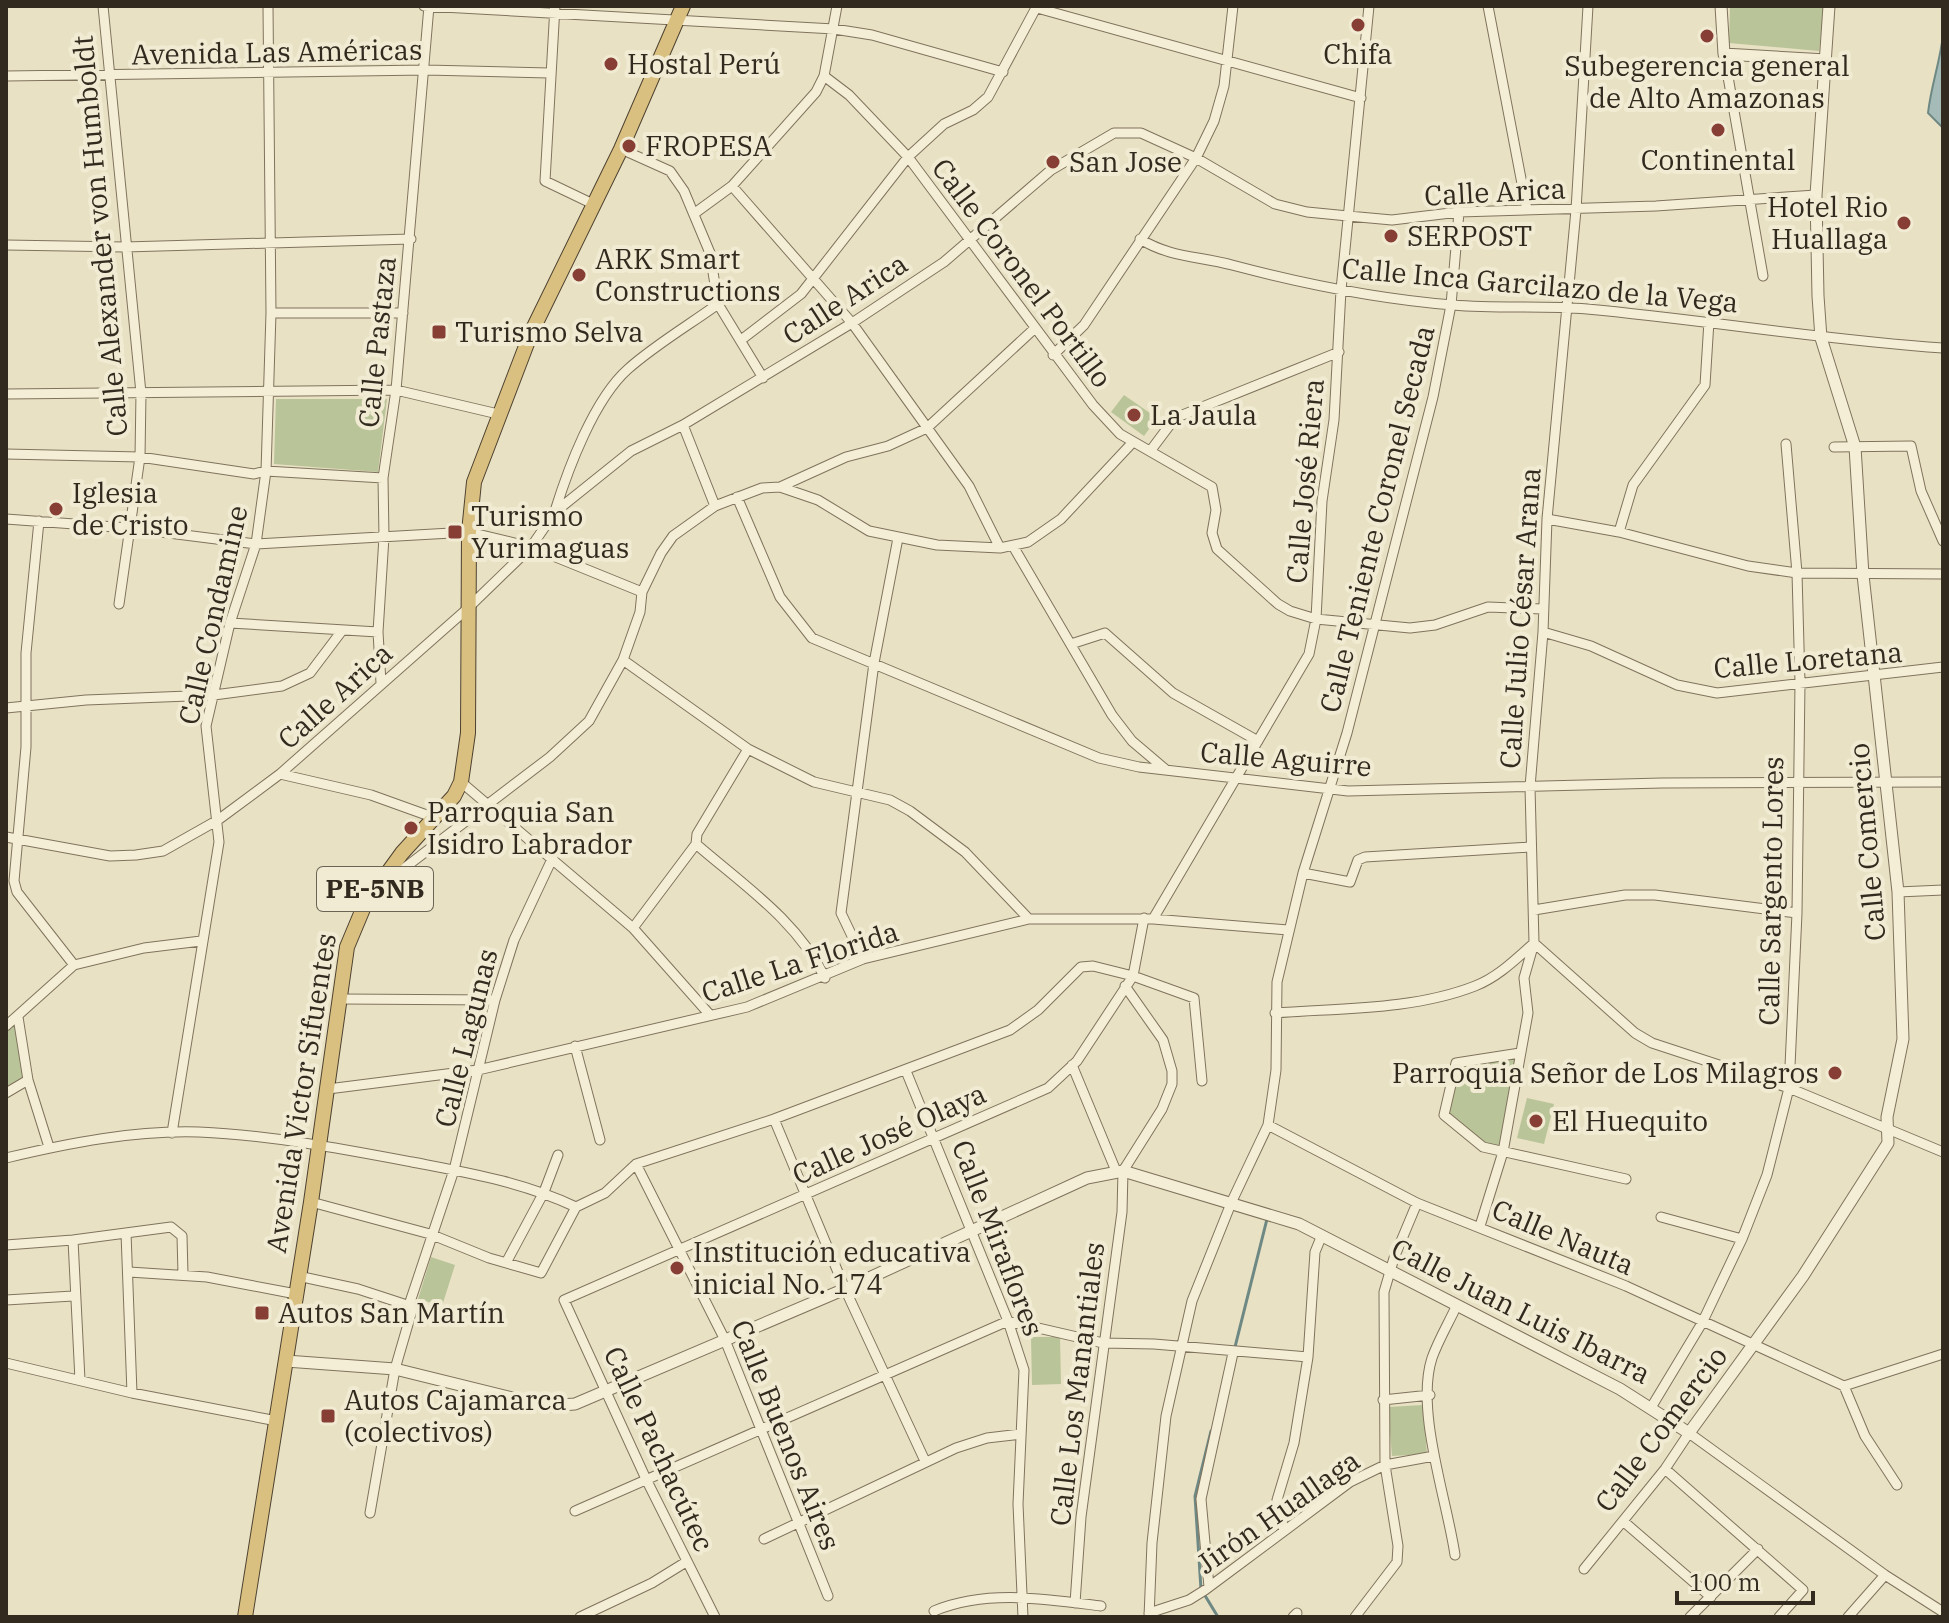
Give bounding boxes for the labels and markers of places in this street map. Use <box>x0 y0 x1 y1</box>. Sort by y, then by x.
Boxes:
marker: Chifa <box>1349 16 1367 34</box>
marker: Subegerencia general de Alto Amazonas <box>1698 27 1716 45</box>
place label: Chifa <box>1323 35 1393 72</box>
place label: Hostal Perú <box>627 45 781 82</box>
place label: Subegerencia general de Alto Amazonas <box>1564 47 1850 116</box>
marker: Hostal Perú <box>602 55 620 73</box>
marker: Continental <box>1709 121 1727 139</box>
place label: FROPESA <box>645 127 772 164</box>
marker: FROPESA <box>620 137 638 155</box>
place label: Continental <box>1641 141 1795 178</box>
place label: San Jose <box>1069 143 1182 180</box>
marker: San Jose <box>1044 153 1062 171</box>
place label: Hotel Rio Huallaga <box>1767 188 1888 257</box>
marker: Hotel Rio Huallaga <box>1895 214 1913 232</box>
place label: SERPOST <box>1407 217 1532 254</box>
marker: SERPOST <box>1382 227 1400 245</box>
place label: ARK Smart Constructions <box>595 240 781 309</box>
marker: ARK Smart Constructions <box>570 266 588 284</box>
place label: Turismo Selva <box>455 313 644 350</box>
marker: Turismo Selva <box>430 323 448 341</box>
place label: La Jaula <box>1150 396 1257 433</box>
marker: La Jaula <box>1125 406 1143 424</box>
place label: Iglesia de Cristo <box>72 474 189 543</box>
place label: Turismo Yurimaguas <box>471 497 630 566</box>
marker: Iglesia de Cristo <box>47 500 65 518</box>
marker: Turismo Yurimaguas <box>446 523 464 541</box>
place label: Parroquia San Isidro Labrador <box>427 793 633 862</box>
marker: Parroquia San Isidro Labrador <box>402 819 420 837</box>
place label: Parroquia Señor de Los Milagros <box>1392 1054 1819 1091</box>
marker: Parroquia Señor de Los Milagros <box>1826 1064 1844 1082</box>
place label: El Huequito <box>1552 1102 1708 1139</box>
marker: El Huequito <box>1527 1112 1545 1130</box>
place label: Institución educativa inicial No. 174 <box>693 1233 971 1302</box>
marker: Institución educativa inicial No. 174 <box>668 1259 686 1277</box>
place label: Autos San Martín <box>278 1294 505 1331</box>
marker: Autos San Martín <box>253 1304 271 1322</box>
place label: Autos Cajamarca (colectivos) <box>344 1381 567 1450</box>
marker: Autos Cajamarca (colectivos) <box>319 1407 337 1425</box>

